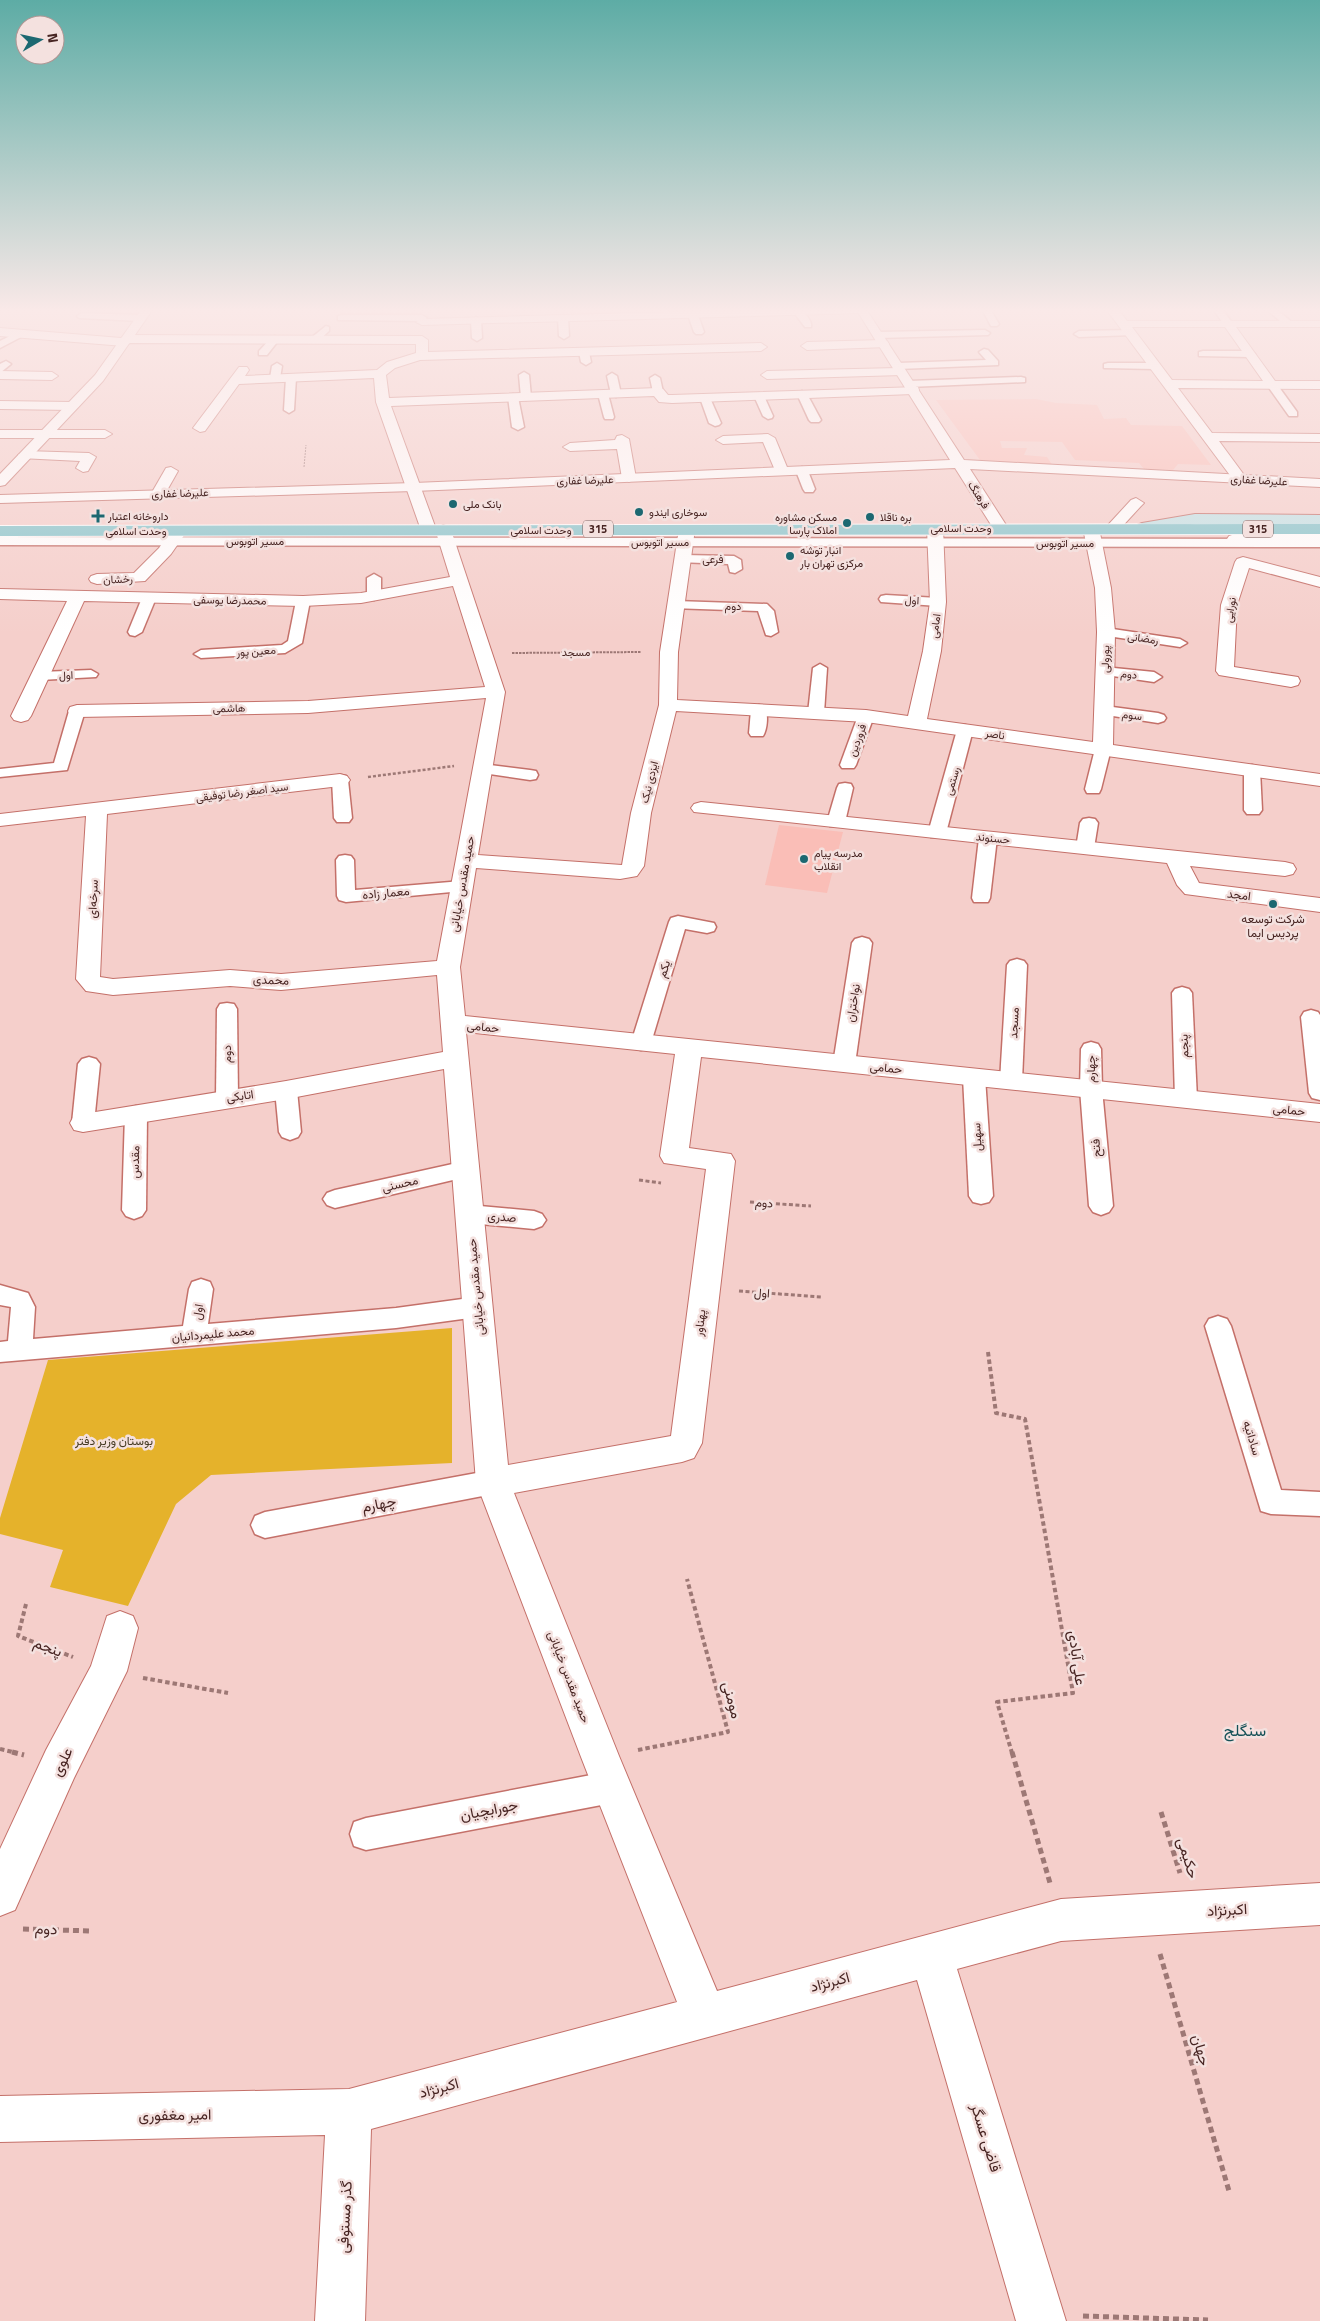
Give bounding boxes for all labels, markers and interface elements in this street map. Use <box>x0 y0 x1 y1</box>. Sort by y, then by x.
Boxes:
north arrow <box>15 15 65 65</box>
text: N <box>42 31 64 44</box>
street label: علیرضا غفاری <box>556 471 614 489</box>
street label: علیرضا غفاری <box>1230 471 1288 489</box>
street label: فرهنگ <box>964 478 994 512</box>
street label: علیرضا غفاری <box>151 484 209 502</box>
place label: بانک ملی <box>463 496 502 512</box>
marker: بانک ملی <box>447 498 459 510</box>
place label: سوخاری ایندو <box>649 504 708 520</box>
marker: سوخاری ایندو <box>633 506 645 518</box>
place label: داروخانه اعتبار <box>107 508 169 524</box>
place label: مسکن مشاوره املاک پارسا <box>775 509 837 538</box>
place label: بره ناقلا <box>880 509 912 525</box>
marker: داروخانه اعتبار <box>92 510 104 522</box>
marker: بره ناقلا <box>864 511 876 523</box>
marker: مسکن مشاوره املاک پارسا <box>841 517 853 529</box>
road number: 315 <box>583 520 613 538</box>
street label: وحدت اسلامی <box>930 520 992 536</box>
road number: 315 <box>1243 520 1273 538</box>
street label: وحدت اسلامی <box>510 522 572 538</box>
street label: وحدت اسلامی <box>105 523 167 539</box>
street label: مسیر اتوبوس <box>226 533 284 549</box>
street label: مسیر اتوبوس <box>631 534 689 550</box>
street label: مسیر اتوبوس <box>1036 535 1094 551</box>
place label: انبار توشه مرکزی تهران بار <box>799 542 863 571</box>
marker: انبار توشه مرکزی تهران بار <box>784 550 796 562</box>
street label: فرعی <box>702 551 724 567</box>
street label: رخشان <box>103 570 133 588</box>
street label: محمدرضا یوسفی <box>193 591 267 609</box>
street label: اول <box>904 592 920 608</box>
street label: نورایی <box>1220 596 1240 624</box>
street label: دوم <box>725 598 741 614</box>
street label: امامی <box>926 613 944 639</box>
street label: رمضانی <box>1126 628 1160 648</box>
street label: معین پور <box>235 642 276 660</box>
street label: مسجد <box>562 644 590 660</box>
street label: پورولی <box>1097 645 1113 673</box>
street label: دوم <box>1120 665 1138 683</box>
street label: اول <box>58 667 74 683</box>
street label: هاشمی <box>212 700 246 716</box>
street label: سوم <box>1121 706 1143 724</box>
street label: فروردین <box>844 721 870 759</box>
street label: ناصر <box>983 725 1006 743</box>
street label: ایزدی نیک <box>636 759 662 805</box>
street label: رستمی <box>940 765 964 797</box>
street label: سید اصغر رضا توفیقی <box>195 778 289 806</box>
street label: حسنوند <box>975 828 1011 848</box>
street label: حمید مقدس خیابانی <box>444 834 479 933</box>
place label: مدرسه پیام انقلاب <box>814 845 863 874</box>
marker: مدرسه پیام انقلاب <box>798 853 810 865</box>
street label: سرخه‌ای <box>82 879 103 919</box>
street label: معمار زاده <box>361 881 410 904</box>
street label: امجد <box>1226 884 1252 905</box>
marker: شرکت توسعه پردیس ایما <box>1267 898 1279 910</box>
place label: شرکت توسعه پردیس ایما <box>1241 909 1305 942</box>
street label: یکم <box>652 957 675 980</box>
street label: محمدی <box>253 969 289 990</box>
street label: نواختران <box>840 982 865 1023</box>
street label: مسجد <box>1003 1007 1024 1039</box>
street label: حمامی <box>466 1015 500 1038</box>
street label: پنجم <box>1174 1034 1193 1058</box>
street label: دوم <box>217 1045 236 1063</box>
street label: چهارم <box>1081 1055 1100 1083</box>
street label: حمامی <box>869 1056 903 1079</box>
street label: اتابکی <box>225 1084 255 1107</box>
street label: حمامی <box>1272 1098 1306 1121</box>
street label: سهیل <box>966 1122 987 1152</box>
street label: فتح <box>1085 1138 1106 1158</box>
street label: مقدس <box>125 1145 144 1179</box>
street label: محسنی <box>380 1170 420 1197</box>
street label: دوم <box>754 1192 774 1213</box>
street label: صدری <box>487 1206 517 1227</box>
street label: حمید مقدس خیابانی <box>462 1238 489 1336</box>
street label: اول <box>753 1282 771 1303</box>
street label: اول <box>187 1303 208 1321</box>
street label: پهناور <box>689 1309 710 1338</box>
street label: محمد علیمردانیان <box>171 1320 255 1347</box>
street label: ساداتیه <box>1238 1418 1267 1458</box>
park label: بوستان وزیر دفتر <box>74 1431 153 1450</box>
street label: چهارم <box>360 1489 398 1518</box>
street label: حمید مقدس خیابانی <box>543 1628 596 1726</box>
street label: علی آبادی <box>1062 1629 1093 1687</box>
street label: پنجم <box>30 1631 66 1663</box>
street label: مومنی <box>717 1679 748 1721</box>
district label: سنگلج <box>1224 1718 1266 1742</box>
street label: علوی <box>45 1743 79 1780</box>
street label: جورابچیان <box>458 1793 520 1826</box>
street label: حکیمی <box>1171 1835 1206 1881</box>
street label: اکبرنژاد <box>1206 1897 1248 1922</box>
street label: دوم <box>34 1917 58 1940</box>
street label: اکبرنژاد <box>807 1965 852 1998</box>
street label: جهان <box>1186 2031 1217 2068</box>
street label: اکبرنژاد <box>416 2071 461 2104</box>
street label: قاضی عسگر <box>965 2100 1008 2175</box>
street label: امیر مغفوری <box>138 2102 212 2127</box>
street label: گذر مستوفی <box>331 2180 358 2254</box>

